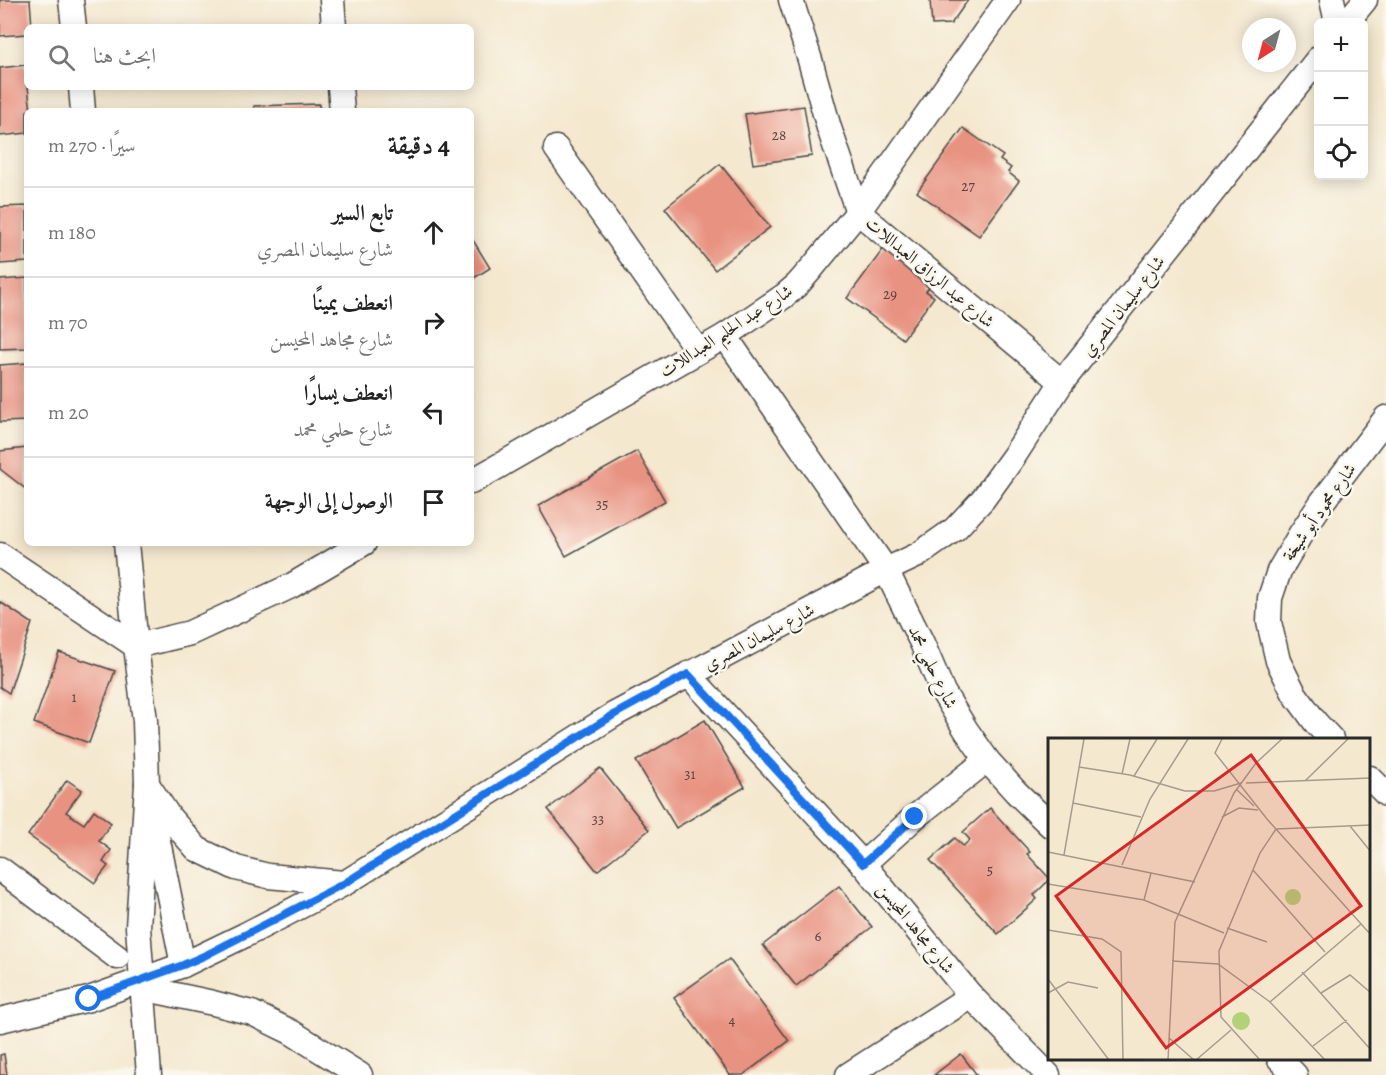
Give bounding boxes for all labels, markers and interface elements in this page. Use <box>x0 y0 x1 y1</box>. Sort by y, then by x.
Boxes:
north arrow <box>1242 18 1296 72</box>
map controls <box>1314 18 1368 180</box>
button: + <box>1314 18 1368 72</box>
search box <box>24 24 474 90</box>
icon: search <box>45 41 78 74</box>
text: ابحث هنا <box>93 41 156 71</box>
button: − <box>1314 72 1368 126</box>
house number: 28 <box>772 125 786 145</box>
button: locate <box>1314 126 1368 180</box>
text: 4 دقيقة <box>388 128 450 163</box>
text: سيرًا · 270 m <box>48 132 136 159</box>
house number: 27 <box>961 176 975 196</box>
text: تابع السير <box>332 198 393 228</box>
street label: شارع عبد الرزاق العبداللات <box>858 211 1000 336</box>
icon: ahead <box>417 216 450 249</box>
text: 180 m <box>48 219 96 246</box>
text: شارع سليمان المصري <box>257 236 393 263</box>
street label: شارع سليمان المصري <box>1076 250 1173 363</box>
street label: شارع عبد الحليم العبداللات <box>655 279 800 388</box>
house number: 29 <box>883 284 897 304</box>
text: انعطف يمينًا <box>313 288 393 318</box>
icon: right <box>417 306 450 339</box>
text: 70 m <box>48 309 88 336</box>
text: شارع مجاهد المحيسن <box>270 326 393 353</box>
text: انعطف يسارًا <box>304 378 393 408</box>
icon: left <box>417 396 450 429</box>
text: 20 m <box>48 399 89 426</box>
text: شارع حلمي محمد <box>293 416 393 443</box>
street label: شارع محمود أبو شيخة <box>1276 458 1364 567</box>
text: الوصول إلى الوجهة <box>265 486 393 516</box>
icon: arrive <box>417 486 450 519</box>
house number: 35 <box>596 494 608 514</box>
street label: شارع سليمان المصري <box>699 598 820 679</box>
street label: شارع حلمي محمد <box>898 621 963 715</box>
house number: 1 <box>71 687 77 707</box>
inset map <box>1048 738 1371 1060</box>
house number: 31 <box>684 764 696 784</box>
route end <box>901 803 927 829</box>
house number: 33 <box>592 809 604 829</box>
house number: 5 <box>987 860 993 880</box>
street label: شارع مجاهد المحيسن <box>869 877 960 981</box>
house number: 6 <box>815 926 822 946</box>
route start <box>75 985 101 1011</box>
house number: 4 <box>729 1010 736 1030</box>

